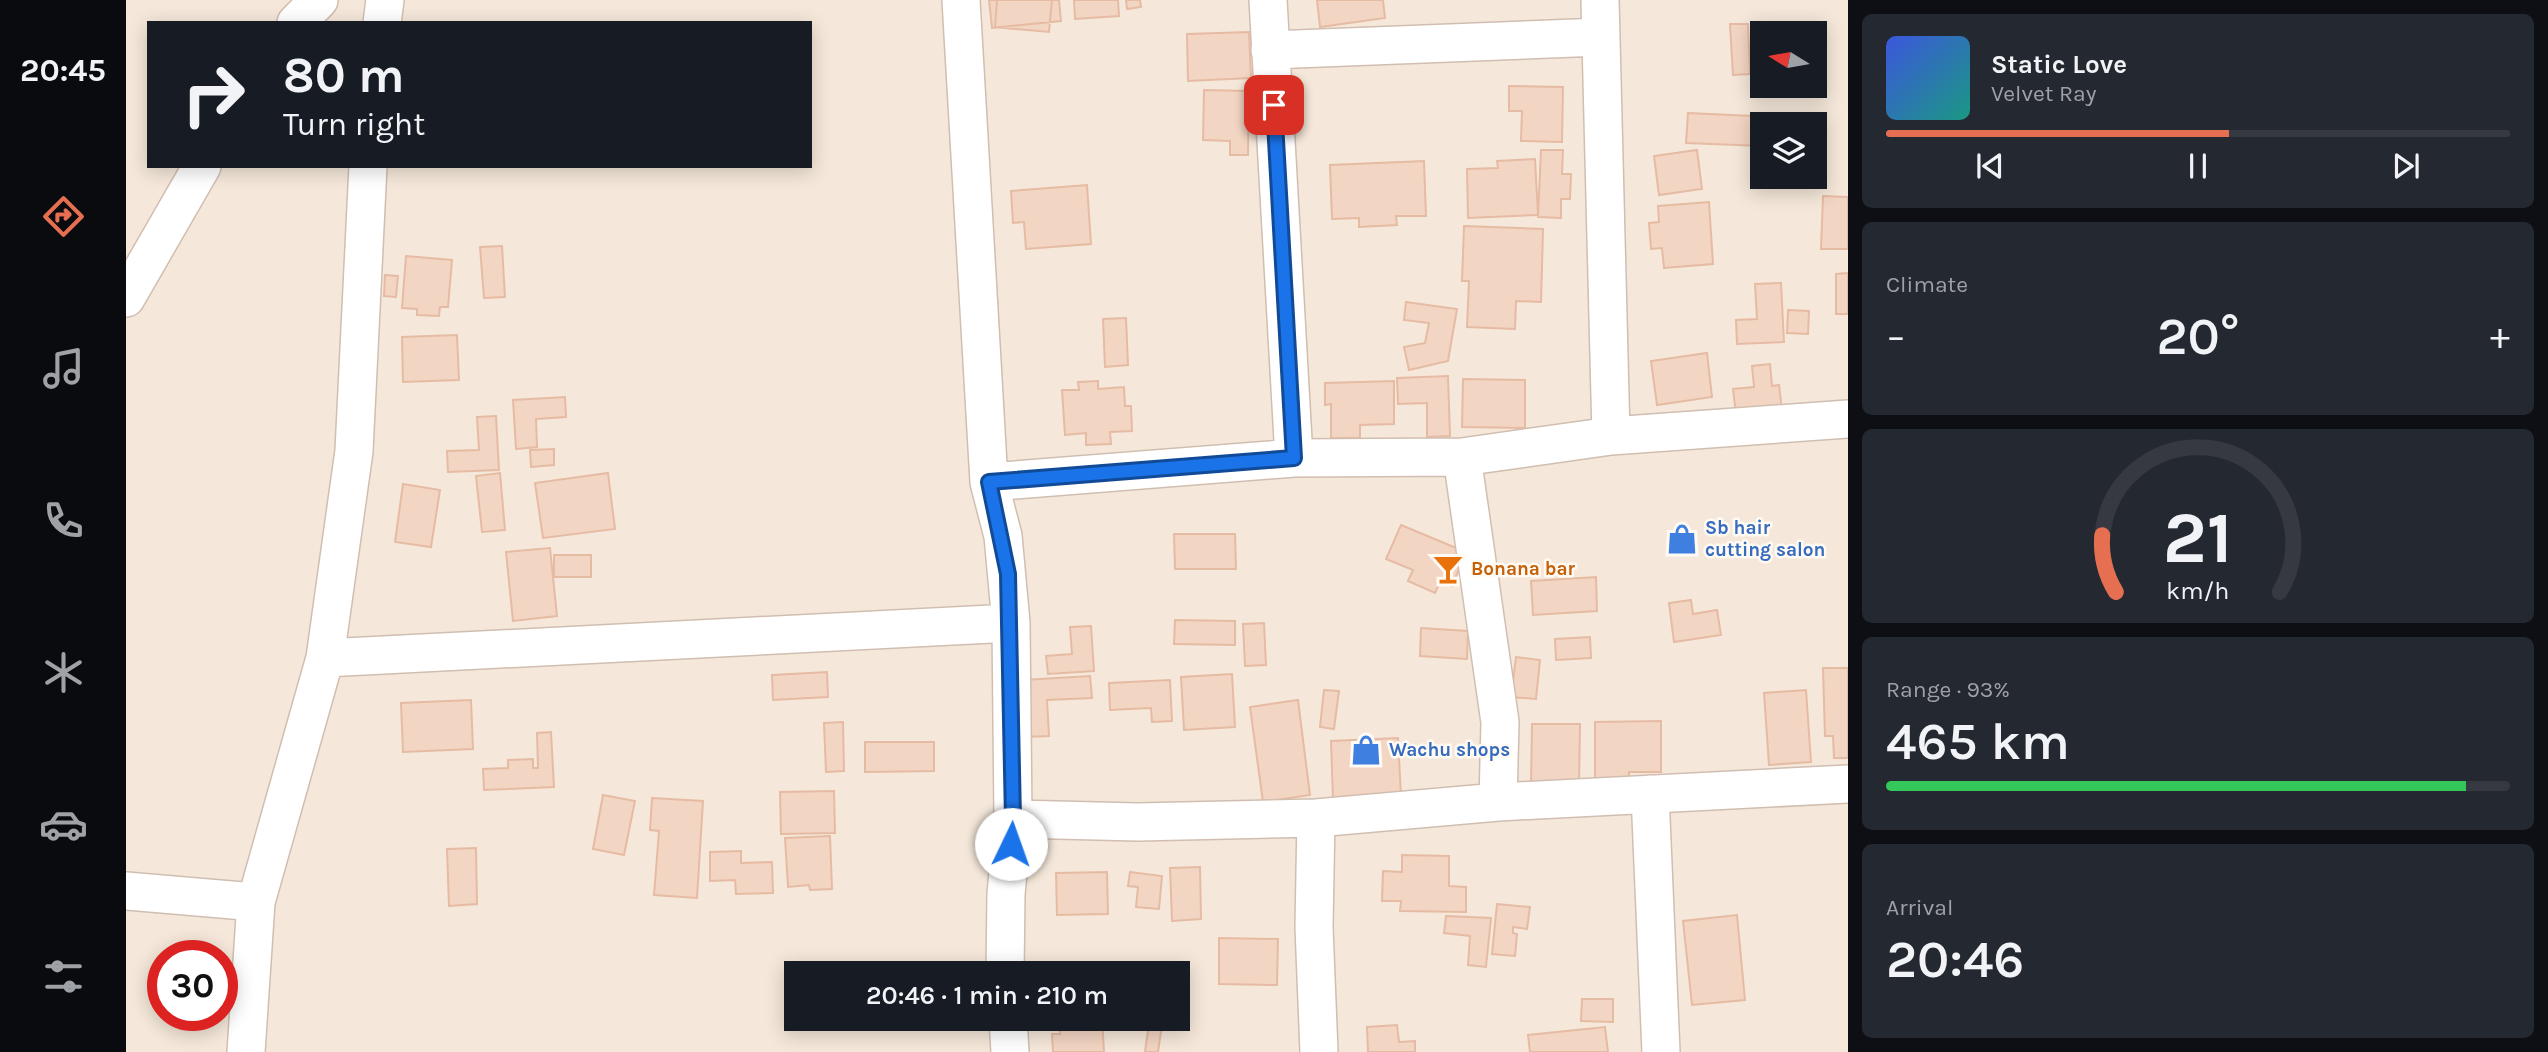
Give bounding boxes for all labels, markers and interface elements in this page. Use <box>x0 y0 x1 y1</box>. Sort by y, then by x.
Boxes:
north arrow <box>1750 21 1827 98</box>
map controls <box>1750 21 1827 189</box>
text: 80 m <box>283 47 405 104</box>
icon: right <box>168 49 259 140</box>
text: Static Love <box>1991 49 2127 80</box>
text: 20:45 <box>20 52 106 89</box>
pin <box>1244 75 1304 135</box>
text: Velvet Ray <box>1991 80 2096 107</box>
icon: arrive <box>1255 86 1293 124</box>
text: Turn right <box>283 106 425 143</box>
button: layers <box>1750 112 1827 189</box>
icon: previous <box>1971 147 2009 185</box>
icon: pause <box>2179 147 2217 185</box>
icon: next <box>2387 147 2425 185</box>
icon: directions <box>39 192 88 241</box>
text: Climate <box>1886 271 1968 298</box>
text: 20° <box>2157 306 2239 367</box>
text: − <box>1886 314 1906 359</box>
text: + <box>2490 314 2510 359</box>
icon: music <box>39 344 88 393</box>
text: 21 <box>2163 495 2233 580</box>
icon: phone <box>39 496 88 545</box>
place label: Sb hair cutting salon <box>1705 517 1825 561</box>
shop icon: Sb hair cutting salon <box>1665 522 1699 556</box>
bar icon: Bonana bar <box>1431 552 1465 586</box>
place label: Bonana bar <box>1471 558 1576 580</box>
text: km/h <box>2166 576 2230 605</box>
icon: climate <box>39 648 88 697</box>
text: Range · 93% <box>1886 676 2010 703</box>
text: 465 km <box>1886 711 2070 772</box>
shop icon: Wachu shops <box>1349 733 1383 767</box>
place label: Wachu shops <box>1389 739 1510 761</box>
icon: car <box>39 800 88 849</box>
position arrow <box>974 807 1048 881</box>
text: Arrival <box>1886 894 1953 921</box>
text: 20:46 <box>1886 929 2024 990</box>
speed limit sign: 30 <box>147 940 238 1031</box>
icon: filters <box>39 952 88 1001</box>
text: 20:46 · 1 min · 210 m <box>866 980 1108 1011</box>

